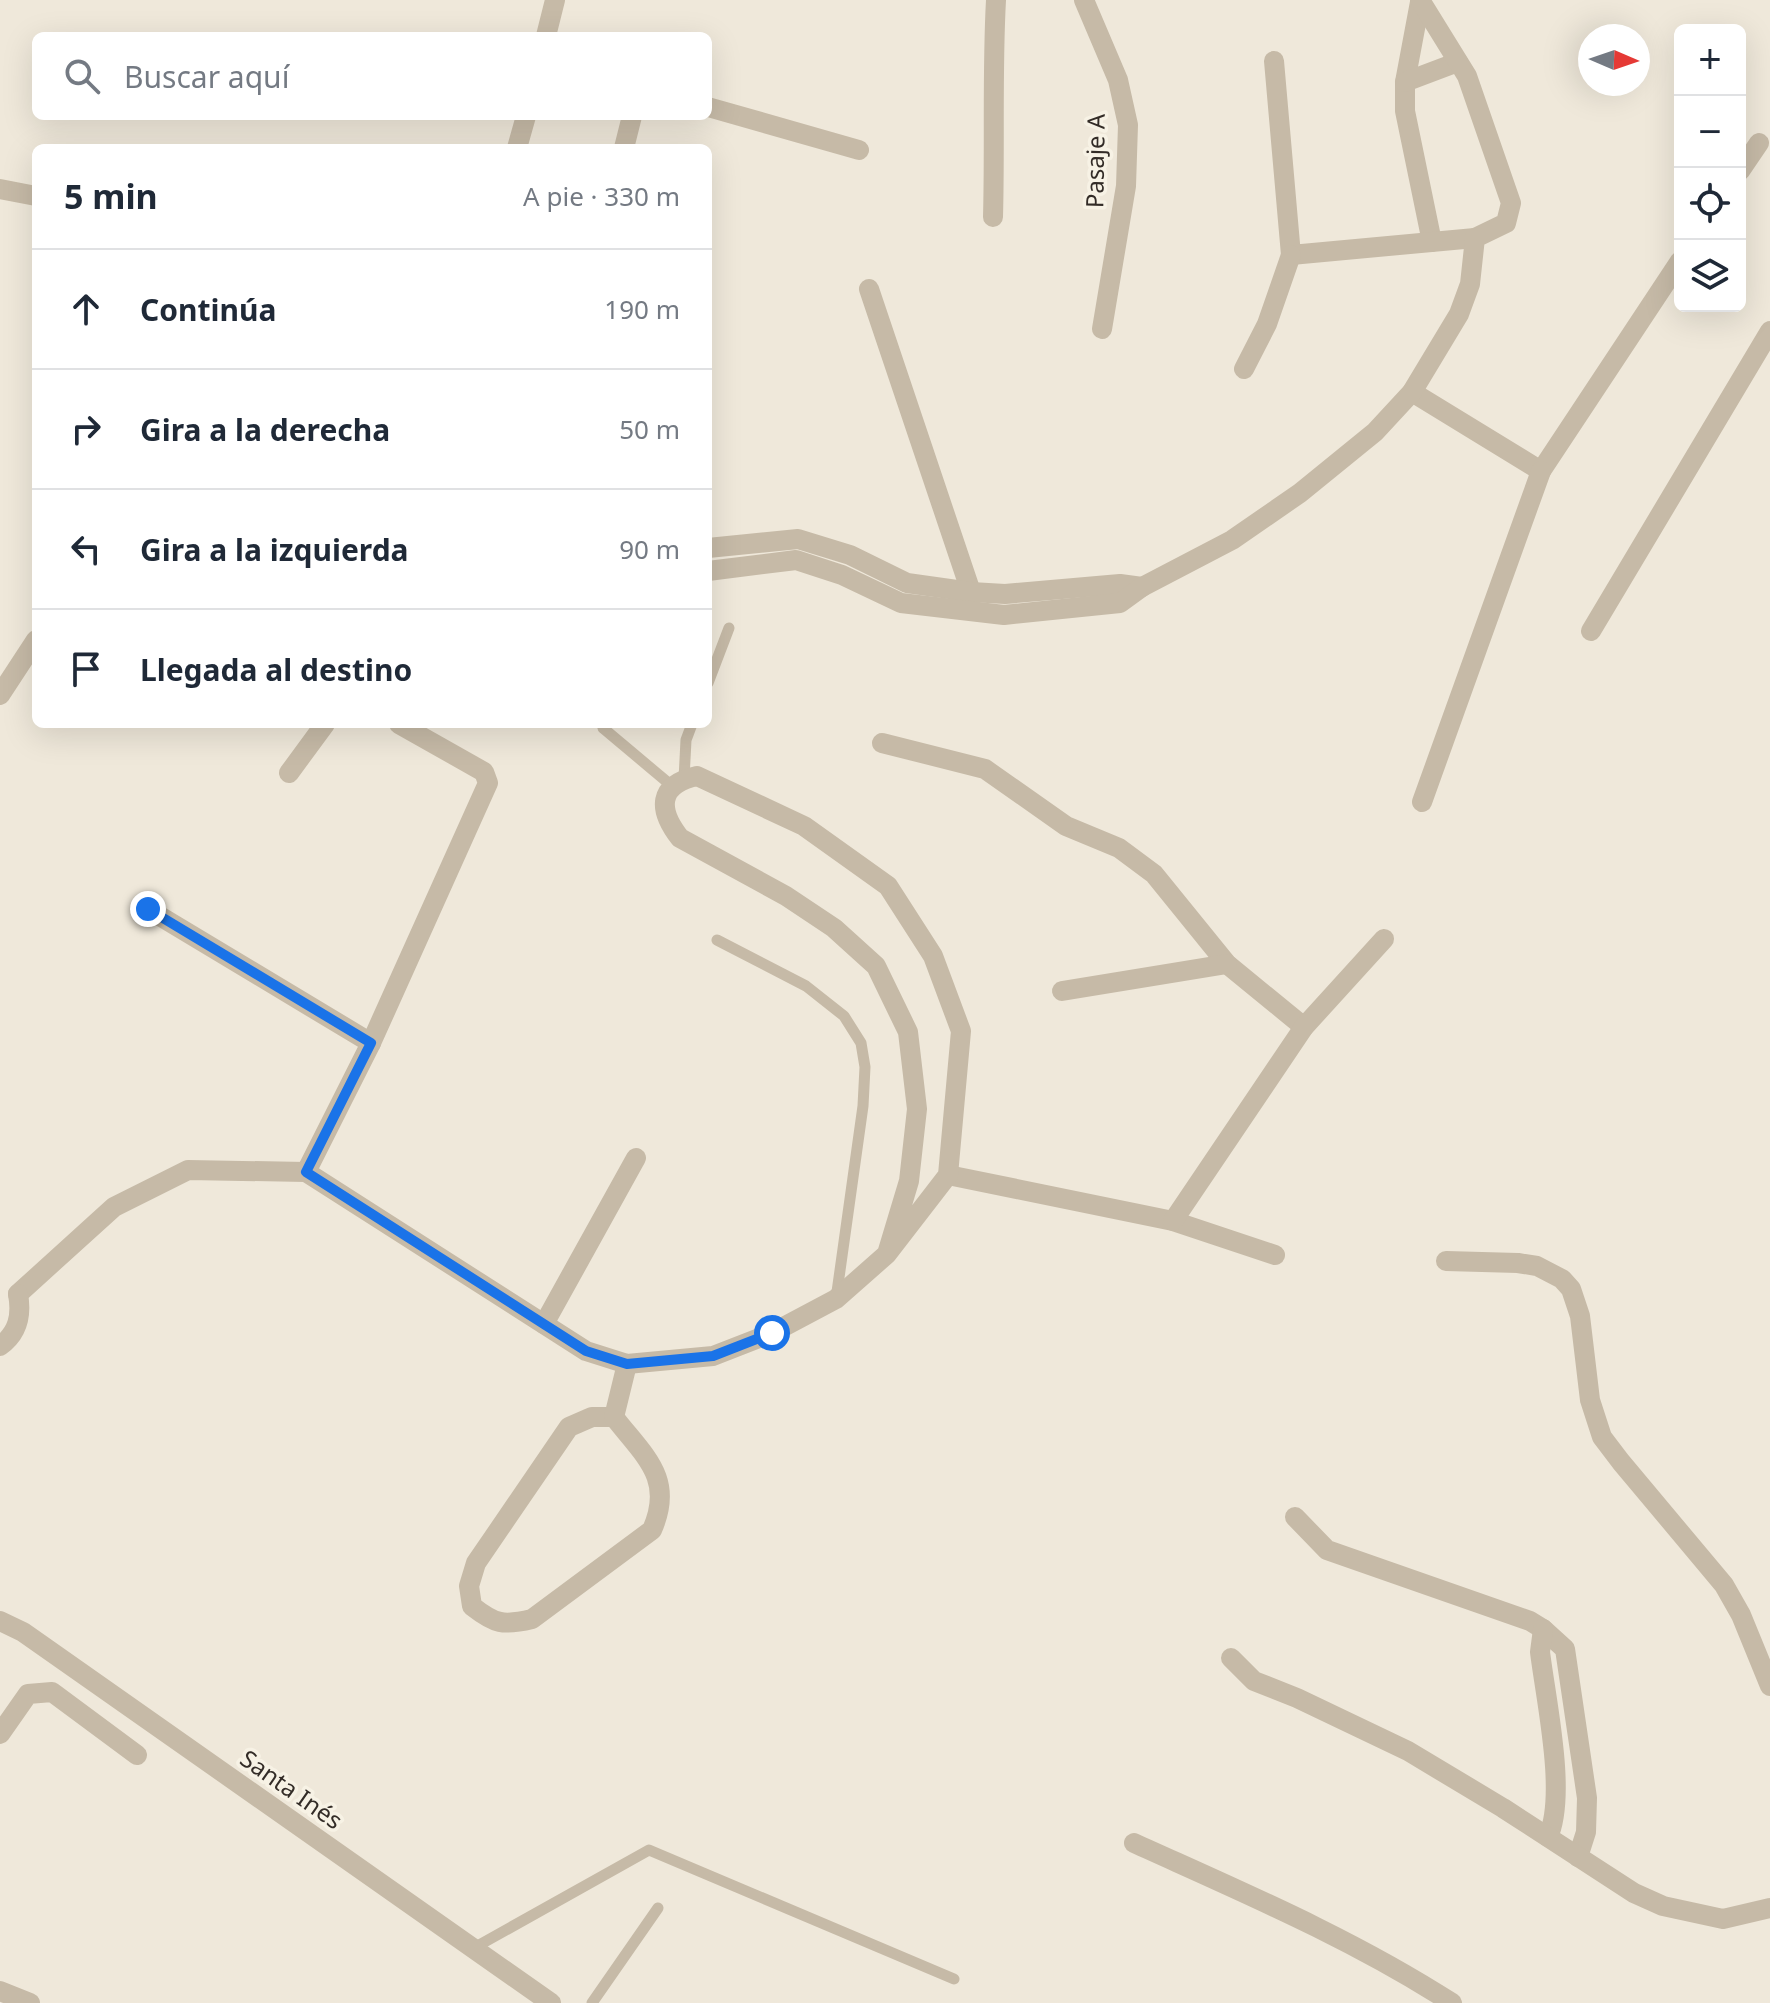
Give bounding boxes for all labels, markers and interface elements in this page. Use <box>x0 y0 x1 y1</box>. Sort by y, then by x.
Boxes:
north arrow <box>1578 24 1650 96</box>
map controls <box>1674 24 1746 312</box>
button: + <box>1674 24 1746 96</box>
search box <box>32 32 712 120</box>
icon: search <box>60 54 104 98</box>
text: Buscar aquí <box>124 56 289 97</box>
button: − <box>1674 96 1746 168</box>
street label: Pasaje A <box>1077 113 1112 208</box>
button: locate <box>1674 168 1746 240</box>
text: 5 min <box>64 173 158 219</box>
text: A pie · 330 m <box>523 178 680 214</box>
button: layers <box>1674 240 1746 312</box>
icon: ahead <box>64 287 108 331</box>
text: Continúa <box>140 289 276 330</box>
text: 190 m <box>604 291 680 327</box>
icon: right <box>64 407 108 451</box>
text: Gira a la derecha <box>140 409 390 450</box>
text: 50 m <box>619 411 680 447</box>
icon: left <box>64 527 108 571</box>
text: Gira a la izquierda <box>140 529 409 570</box>
text: 90 m <box>619 531 680 567</box>
icon: arrive <box>64 647 108 691</box>
text: Llegada al destino <box>140 649 412 690</box>
route end <box>130 891 166 927</box>
route start <box>754 1315 790 1351</box>
street label: Santa Inés <box>234 1741 350 1836</box>

